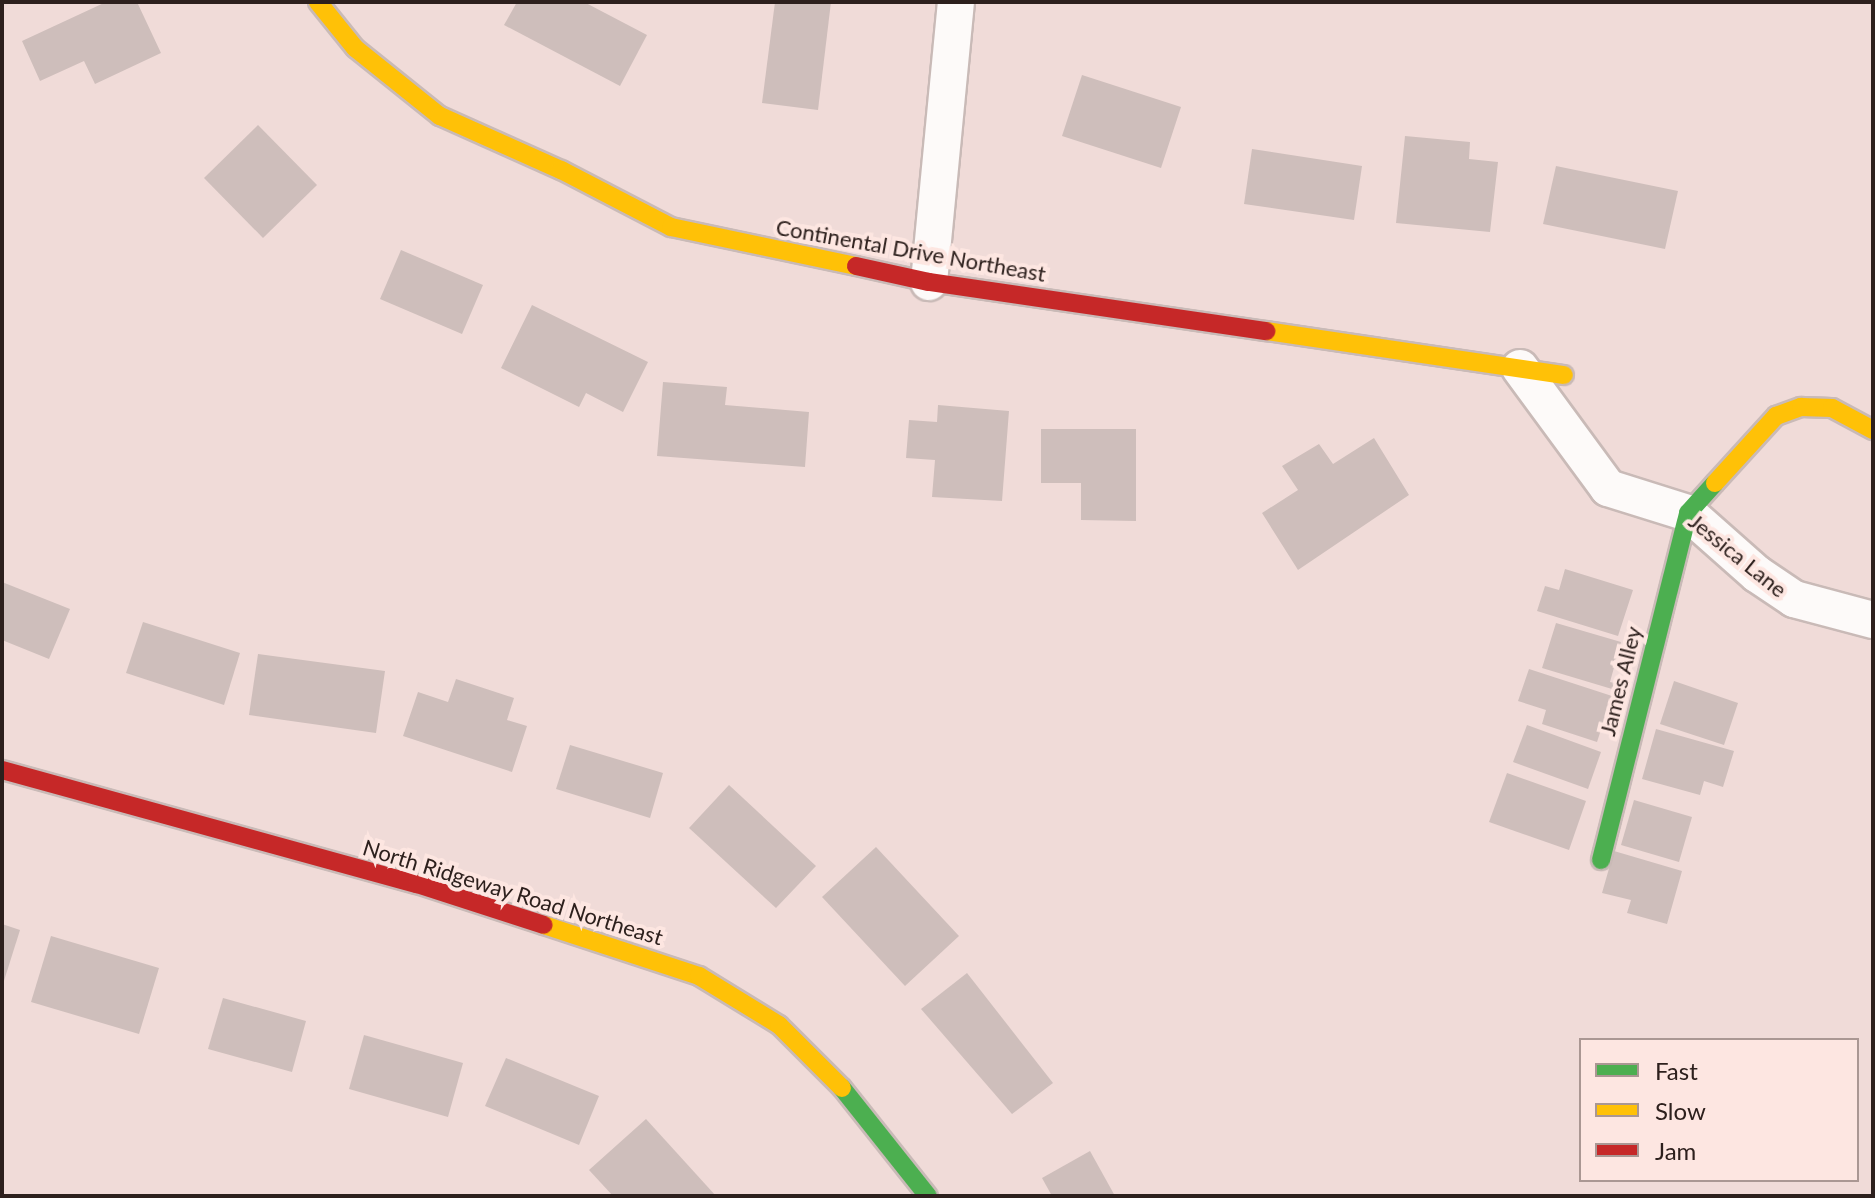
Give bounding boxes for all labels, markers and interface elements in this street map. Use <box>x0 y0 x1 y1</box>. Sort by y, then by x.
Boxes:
street label: Continental Drive Northeast <box>774 213 1048 287</box>
street label: Jessica Lane <box>1684 508 1792 602</box>
street label: James Alley <box>1594 623 1646 739</box>
street label: North Ridgeway Road Northeast <box>359 834 667 950</box>
legend <box>1579 1038 1859 1182</box>
text: Fast <box>1655 1056 1698 1085</box>
text: Slow <box>1655 1096 1706 1125</box>
text: Jam <box>1655 1136 1696 1165</box>

